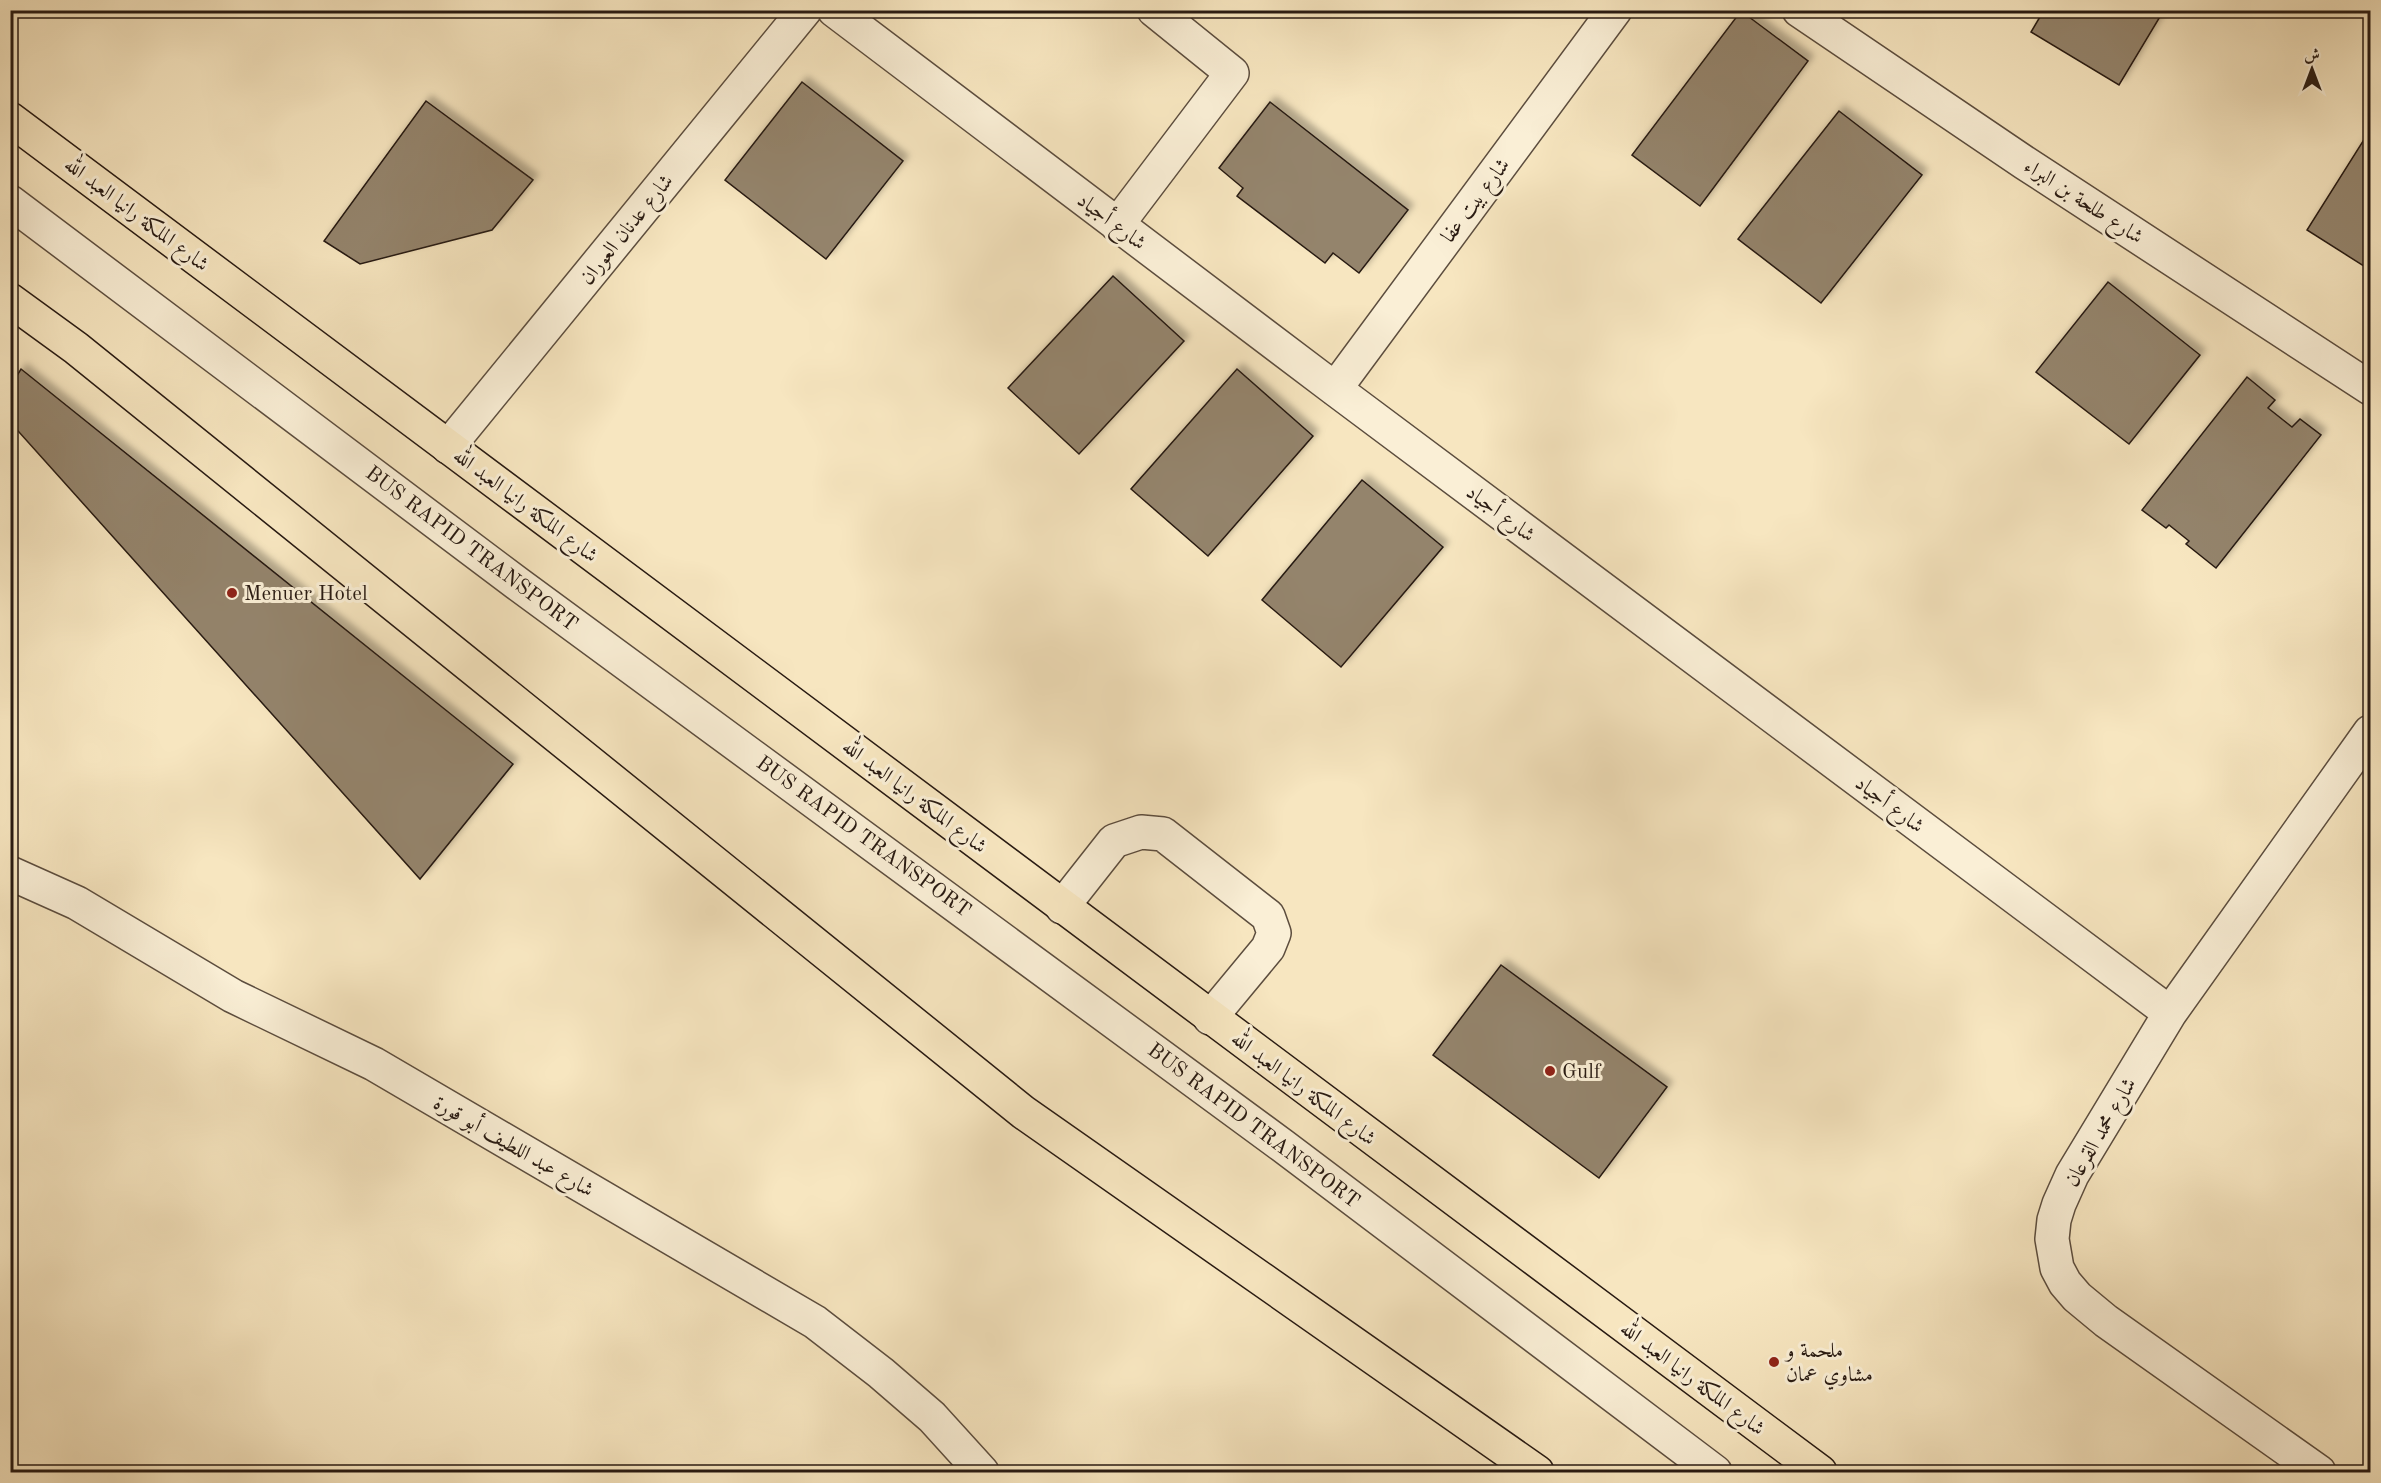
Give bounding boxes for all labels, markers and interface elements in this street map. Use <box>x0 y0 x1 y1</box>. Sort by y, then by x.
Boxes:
north arrow <box>2282 39 2342 99</box>
text: ش <box>2304 48 2320 64</box>
street label: شارع الملكة رانيا العبد الله <box>56 148 217 281</box>
street label: شارع بيت عفا <box>1438 155 1519 251</box>
street label: شارع طلحة بن البراء <box>2017 156 2146 253</box>
street label: شارع عدنان العوران <box>576 171 683 293</box>
street label: شارع أجياد <box>1069 185 1153 260</box>
street label: شارع الملكة رانيا العبد الله <box>445 439 606 572</box>
street label: BUS RAPID TRANSPORT <box>361 463 581 636</box>
street label: شارع أجياد <box>1458 477 1542 552</box>
place label: Menuer Hotel <box>244 584 368 605</box>
marker: Menuer Hotel <box>225 586 239 600</box>
street label: شارع الملكة رانيا العبد الله <box>834 730 995 863</box>
street label: BUS RAPID TRANSPORT <box>752 752 974 922</box>
street label: شارع أجياد <box>1847 768 1931 843</box>
street label: شارع الملكة رانيا العبد الله <box>1223 1022 1384 1155</box>
street label: BUS RAPID TRANSPORT <box>1143 1040 1363 1213</box>
place label: Gulf <box>1562 1062 1602 1083</box>
marker: Gulf <box>1543 1064 1557 1078</box>
street label: شارع محمد القرعان <box>2062 1075 2146 1194</box>
street label: شارع عبد اللطيف أبو قورة <box>427 1088 600 1207</box>
street label: شارع الملكة رانيا العبد الله <box>1612 1312 1773 1445</box>
place label: ملحمة و مشاوي عمان <box>1784 1341 1873 1390</box>
marker: ملحمة و مشاوي عمان <box>1767 1355 1781 1369</box>

